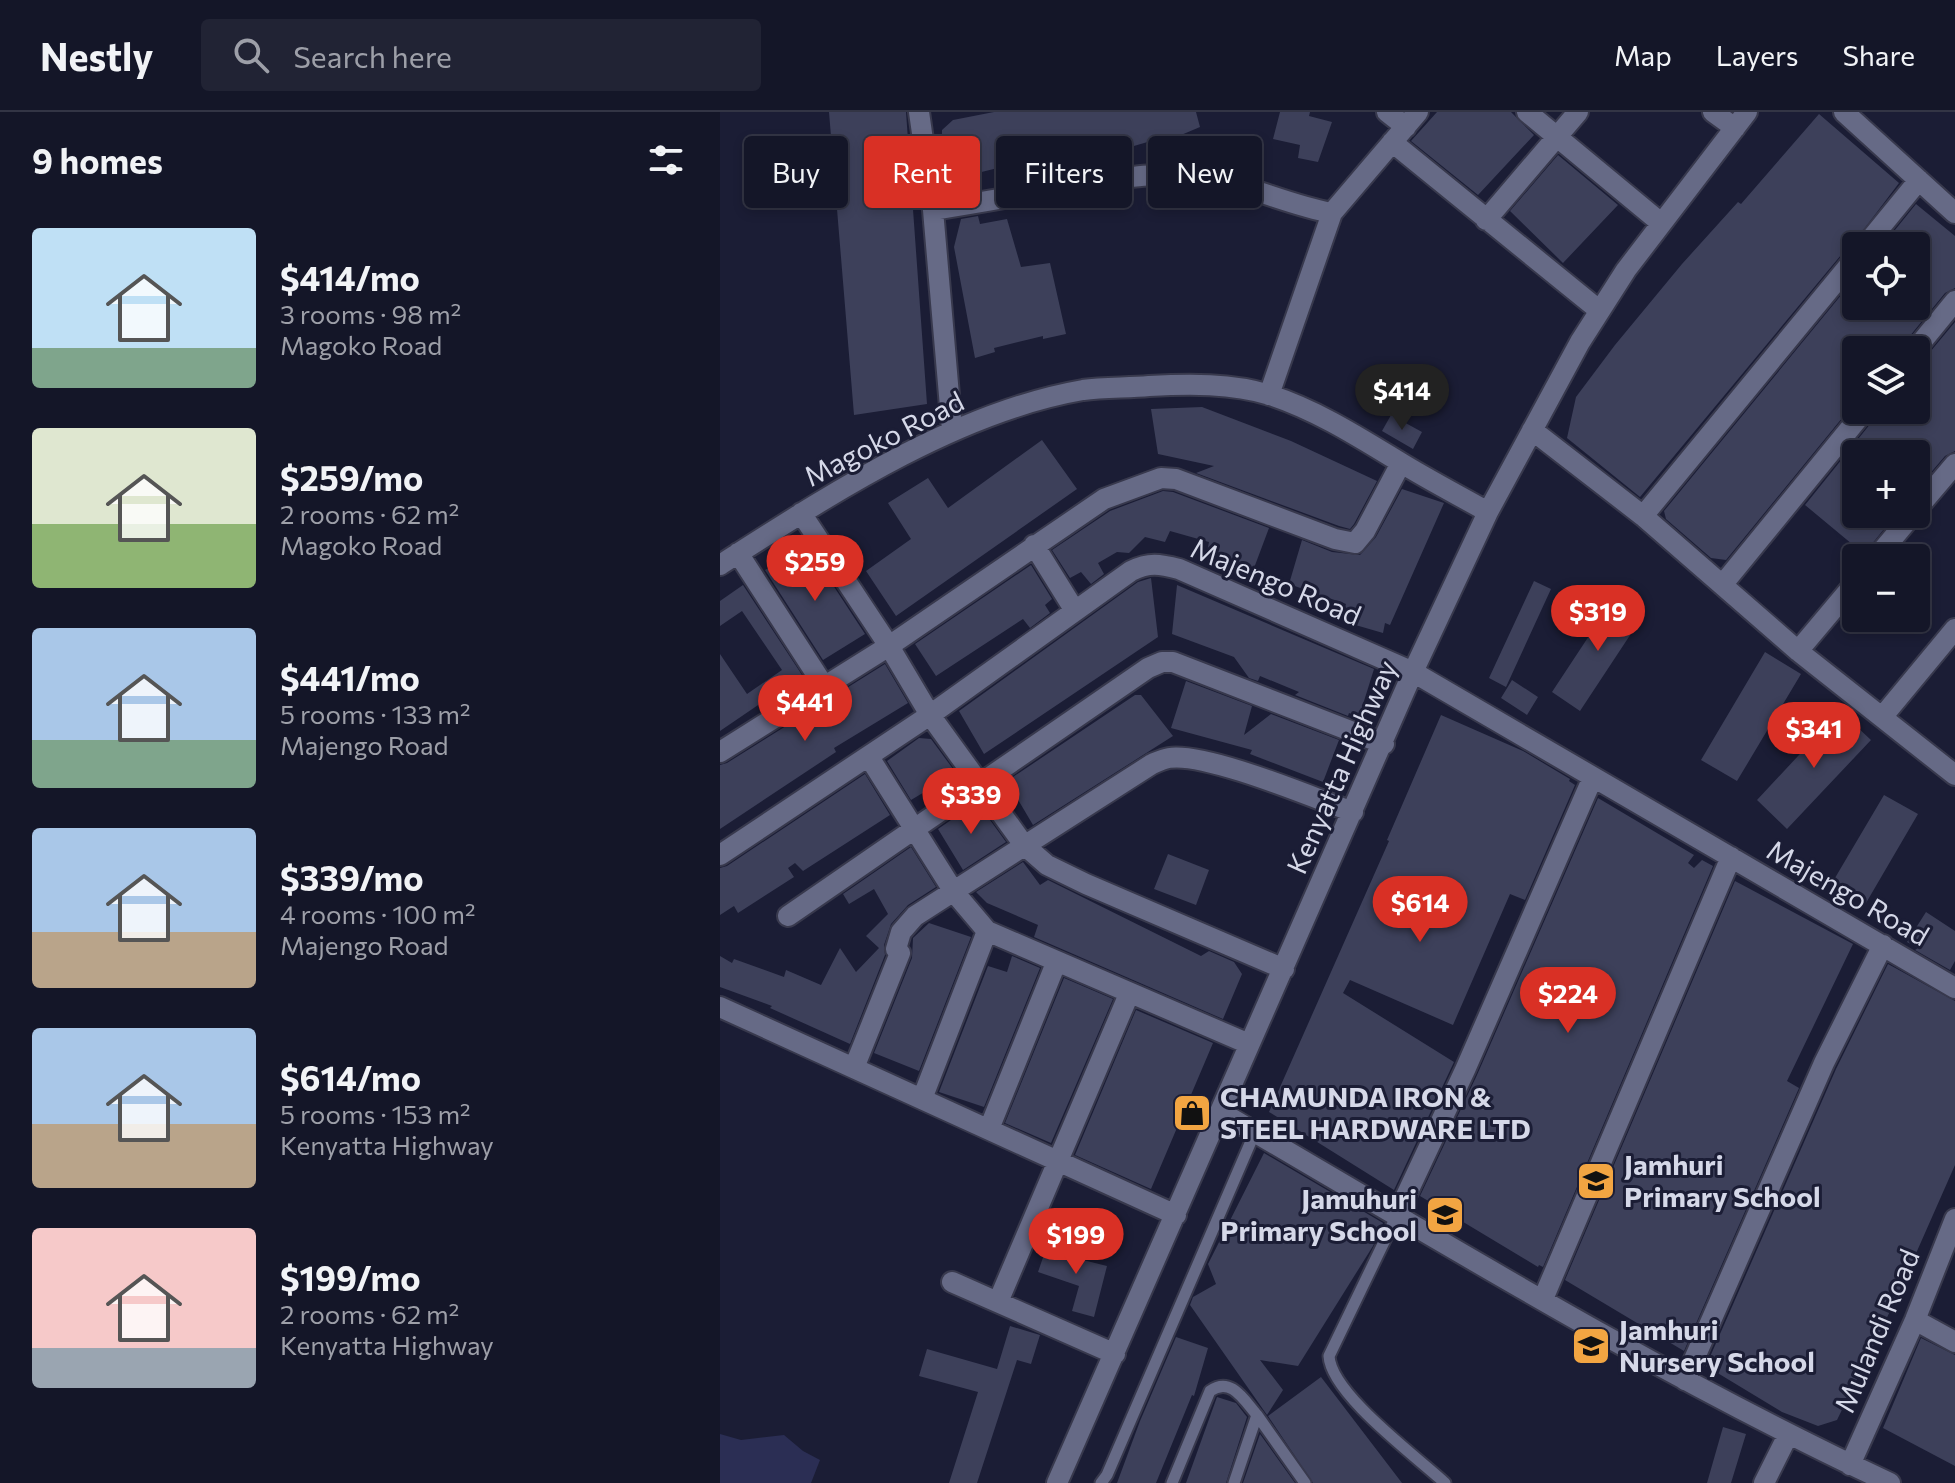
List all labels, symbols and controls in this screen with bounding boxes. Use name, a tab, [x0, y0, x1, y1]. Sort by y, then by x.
search box	[201, 19, 761, 91]
text: Nestly	[40, 32, 153, 79]
icon: search	[229, 33, 273, 77]
text: Search here	[293, 37, 452, 74]
text: Map	[1614, 38, 1672, 72]
text: Layers	[1716, 38, 1798, 72]
text: Share	[1842, 38, 1915, 72]
chip: Buy	[744, 136, 848, 208]
chip: Rent	[864, 136, 980, 208]
chip: Filters	[996, 136, 1132, 208]
chip: New	[1148, 136, 1262, 208]
icon: filters	[644, 138, 688, 182]
text: 9 homes	[32, 139, 163, 181]
map controls	[1842, 232, 1930, 632]
button: locate	[1842, 232, 1930, 320]
text: $414/mo	[280, 256, 420, 298]
icon: home	[96, 260, 192, 356]
text: 3 rooms · 98 m²	[280, 298, 461, 329]
text: Magoko Road	[280, 329, 442, 360]
button: layers	[1842, 336, 1930, 424]
pin: $414	[1355, 364, 1449, 432]
text: $414	[1373, 374, 1431, 405]
street label: Magoko Road	[798, 383, 969, 493]
button: +	[1842, 440, 1930, 528]
text: $259/mo	[280, 456, 423, 498]
icon: home	[96, 460, 192, 556]
text: 2 rooms · 62 m²	[280, 498, 459, 529]
text: Magoko Road	[280, 529, 442, 560]
street label: Majengo Road	[1186, 530, 1367, 632]
pin: $259	[768, 535, 862, 603]
button: −	[1842, 544, 1930, 632]
text: $259	[785, 545, 845, 576]
pin: $319	[1551, 585, 1645, 653]
text: $319	[1569, 595, 1627, 626]
street label: Kenyatta Highway	[1279, 655, 1403, 879]
text: $441/mo	[280, 656, 420, 698]
icon: home	[96, 660, 192, 756]
pin: $441	[758, 675, 852, 743]
text: $441	[776, 685, 834, 716]
text: 5 rooms · 133 m²	[280, 698, 470, 729]
pin: $341	[1767, 702, 1861, 770]
text: $341	[1785, 712, 1843, 743]
text: Majengo Road	[280, 729, 449, 760]
pin: $339	[924, 768, 1018, 836]
text: $339	[940, 778, 1002, 809]
street label: Majengo Road	[1761, 832, 1936, 952]
text: $339/mo	[280, 856, 424, 898]
icon: home	[96, 860, 192, 956]
pin: $614	[1373, 876, 1467, 944]
text: $614	[1391, 886, 1449, 917]
text: 4 rooms · 100 m²	[280, 898, 475, 929]
text: Majengo Road	[280, 929, 449, 960]
pin: $224	[1521, 967, 1615, 1035]
text: $224	[1538, 977, 1598, 1008]
text: $614/mo	[280, 1056, 421, 1098]
icon: home	[96, 1060, 192, 1156]
place label: CHAMUNDA IRON & STEEL HARDWARE LTD	[1220, 1079, 1531, 1145]
shop icon: CHAMUNDA IRON & STEEL HARDWARE LTD	[1171, 1092, 1213, 1134]
text: 5 rooms · 153 m²	[280, 1098, 471, 1129]
text: Kenyatta Highway	[280, 1129, 494, 1160]
place label: Jamhuri Primary School	[1624, 1147, 1821, 1213]
school or university icon: Jamhuri Primary School	[1575, 1160, 1617, 1202]
place label: Jamuhuri Primary School	[1220, 1181, 1417, 1247]
school or university icon: Jamuhuri Primary School	[1424, 1194, 1466, 1236]
pin: $199	[1029, 1208, 1123, 1276]
text: $199	[1047, 1218, 1105, 1249]
street label: Mulandi Road	[1826, 1244, 1926, 1417]
text: $199/mo	[280, 1256, 420, 1298]
icon: home	[96, 1260, 192, 1356]
text: 2 rooms · 62 m²	[280, 1298, 459, 1329]
place label: Jamhuri Nursery School	[1619, 1312, 1815, 1378]
school or university icon: Jamhuri Nursery School	[1570, 1325, 1612, 1367]
text: Kenyatta Highway	[280, 1329, 494, 1360]

